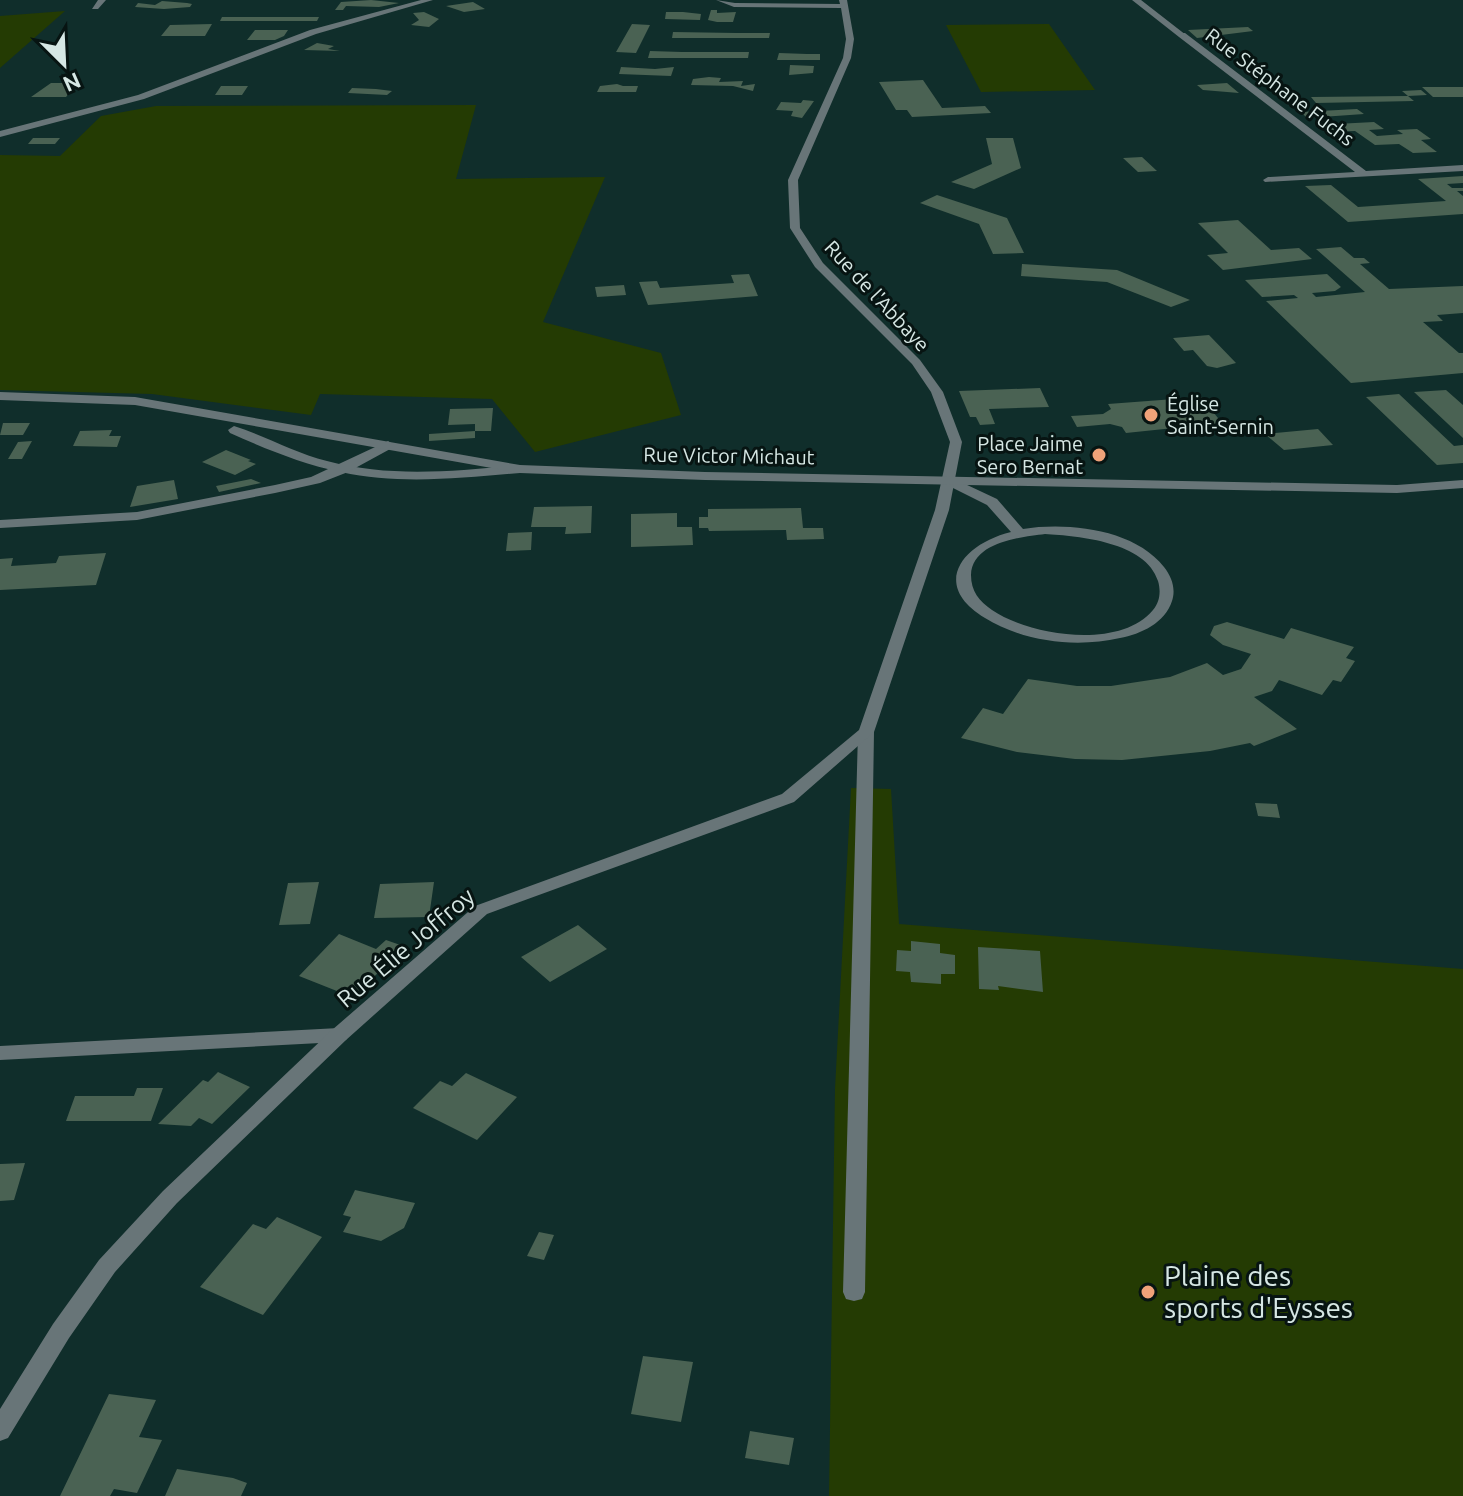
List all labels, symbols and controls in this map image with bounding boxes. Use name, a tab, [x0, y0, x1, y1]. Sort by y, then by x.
street label: Rue Stéphane Fuchs	[1201, 23, 1359, 150]
north arrow	[24, 24, 104, 104]
text: N	[60, 68, 85, 97]
street label: Rue de l'Abbaye	[820, 236, 935, 356]
place label: Église Saint-Sernin	[1167, 392, 1274, 438]
marker: Église Saint-Sernin	[1142, 406, 1160, 424]
place label: Place Jaime Sero Bernat	[977, 432, 1083, 478]
street label: Rue Victor Michaut	[643, 443, 815, 468]
marker: Place Jaime Sero Bernat	[1090, 446, 1108, 464]
street label: Rue Élie Joffroy	[331, 881, 480, 1013]
place label: Plaine des sports d'Eysses	[1164, 1260, 1353, 1323]
marker: Plaine des sports d'Eysses	[1139, 1283, 1157, 1301]

